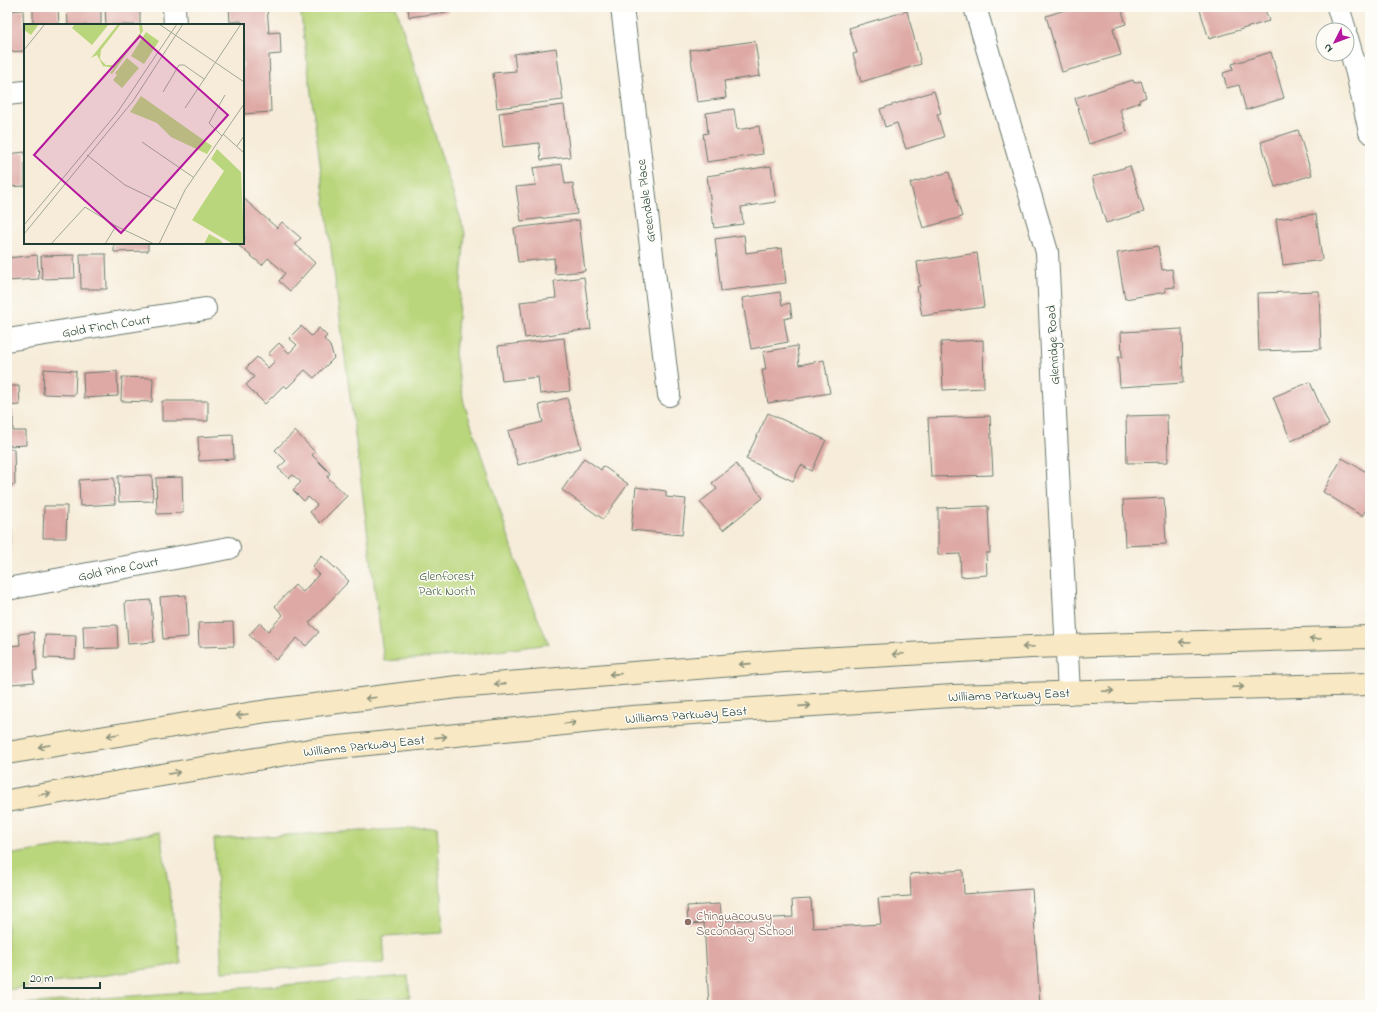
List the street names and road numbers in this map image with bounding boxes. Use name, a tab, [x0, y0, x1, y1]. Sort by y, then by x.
street label: Greendale Place	[632, 158, 661, 243]
street label: Glenridge Road	[1042, 304, 1066, 385]
street label: Gold Finch Court	[61, 310, 152, 343]
street label: Gold Pine Court	[76, 552, 161, 587]
street label: Williams Parkway East	[948, 684, 1071, 708]
street label: Williams Parkway East	[625, 702, 748, 730]
street label: Williams Parkway East	[302, 731, 427, 763]

